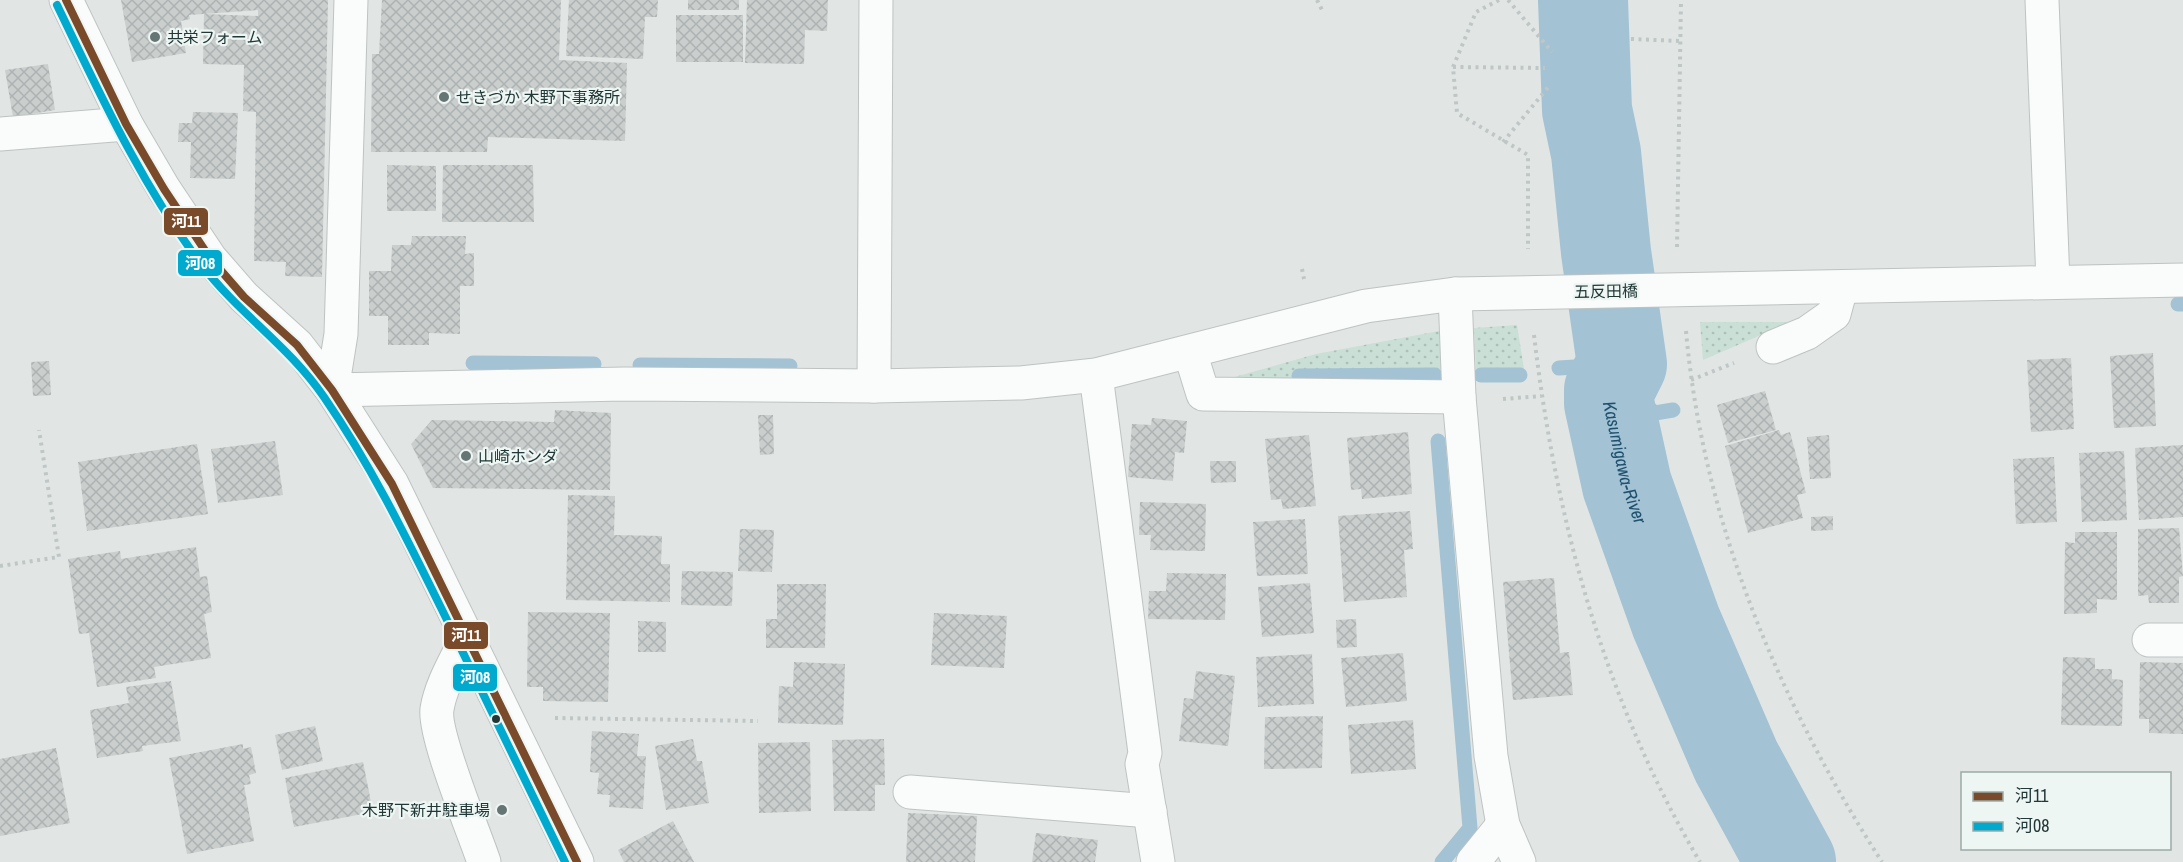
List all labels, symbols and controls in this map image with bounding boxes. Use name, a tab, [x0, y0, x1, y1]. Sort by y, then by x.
place label: 共栄フォーム	[167, 26, 263, 48]
marker: 共栄フォーム	[148, 30, 162, 44]
place label: せきづか 木野下事務所	[456, 86, 620, 108]
marker: せきづか 木野下事務所	[437, 90, 451, 104]
line badge: 河11	[163, 207, 209, 236]
text: 河11	[171, 210, 202, 232]
line badge: 河08	[177, 249, 223, 277]
text: 河08	[185, 252, 215, 274]
street label: 五反田橋	[1574, 279, 1638, 303]
water label: Kasumigawa-River	[1597, 399, 1653, 528]
place label: 山崎ホンダ	[478, 445, 558, 467]
marker: 山崎ホンダ	[459, 449, 473, 463]
line badge: 河11	[443, 621, 489, 650]
text: 河11	[451, 624, 482, 646]
line badge: 河08	[452, 663, 498, 692]
text: 河08	[460, 666, 490, 688]
unlabelled marker	[490, 713, 502, 725]
legend	[1961, 772, 2171, 850]
text: 河11	[2015, 783, 2049, 808]
place label: 木野下新井駐車場	[362, 799, 490, 821]
marker: 木野下新井駐車場	[495, 803, 509, 817]
text: 河08	[2015, 813, 2049, 838]

